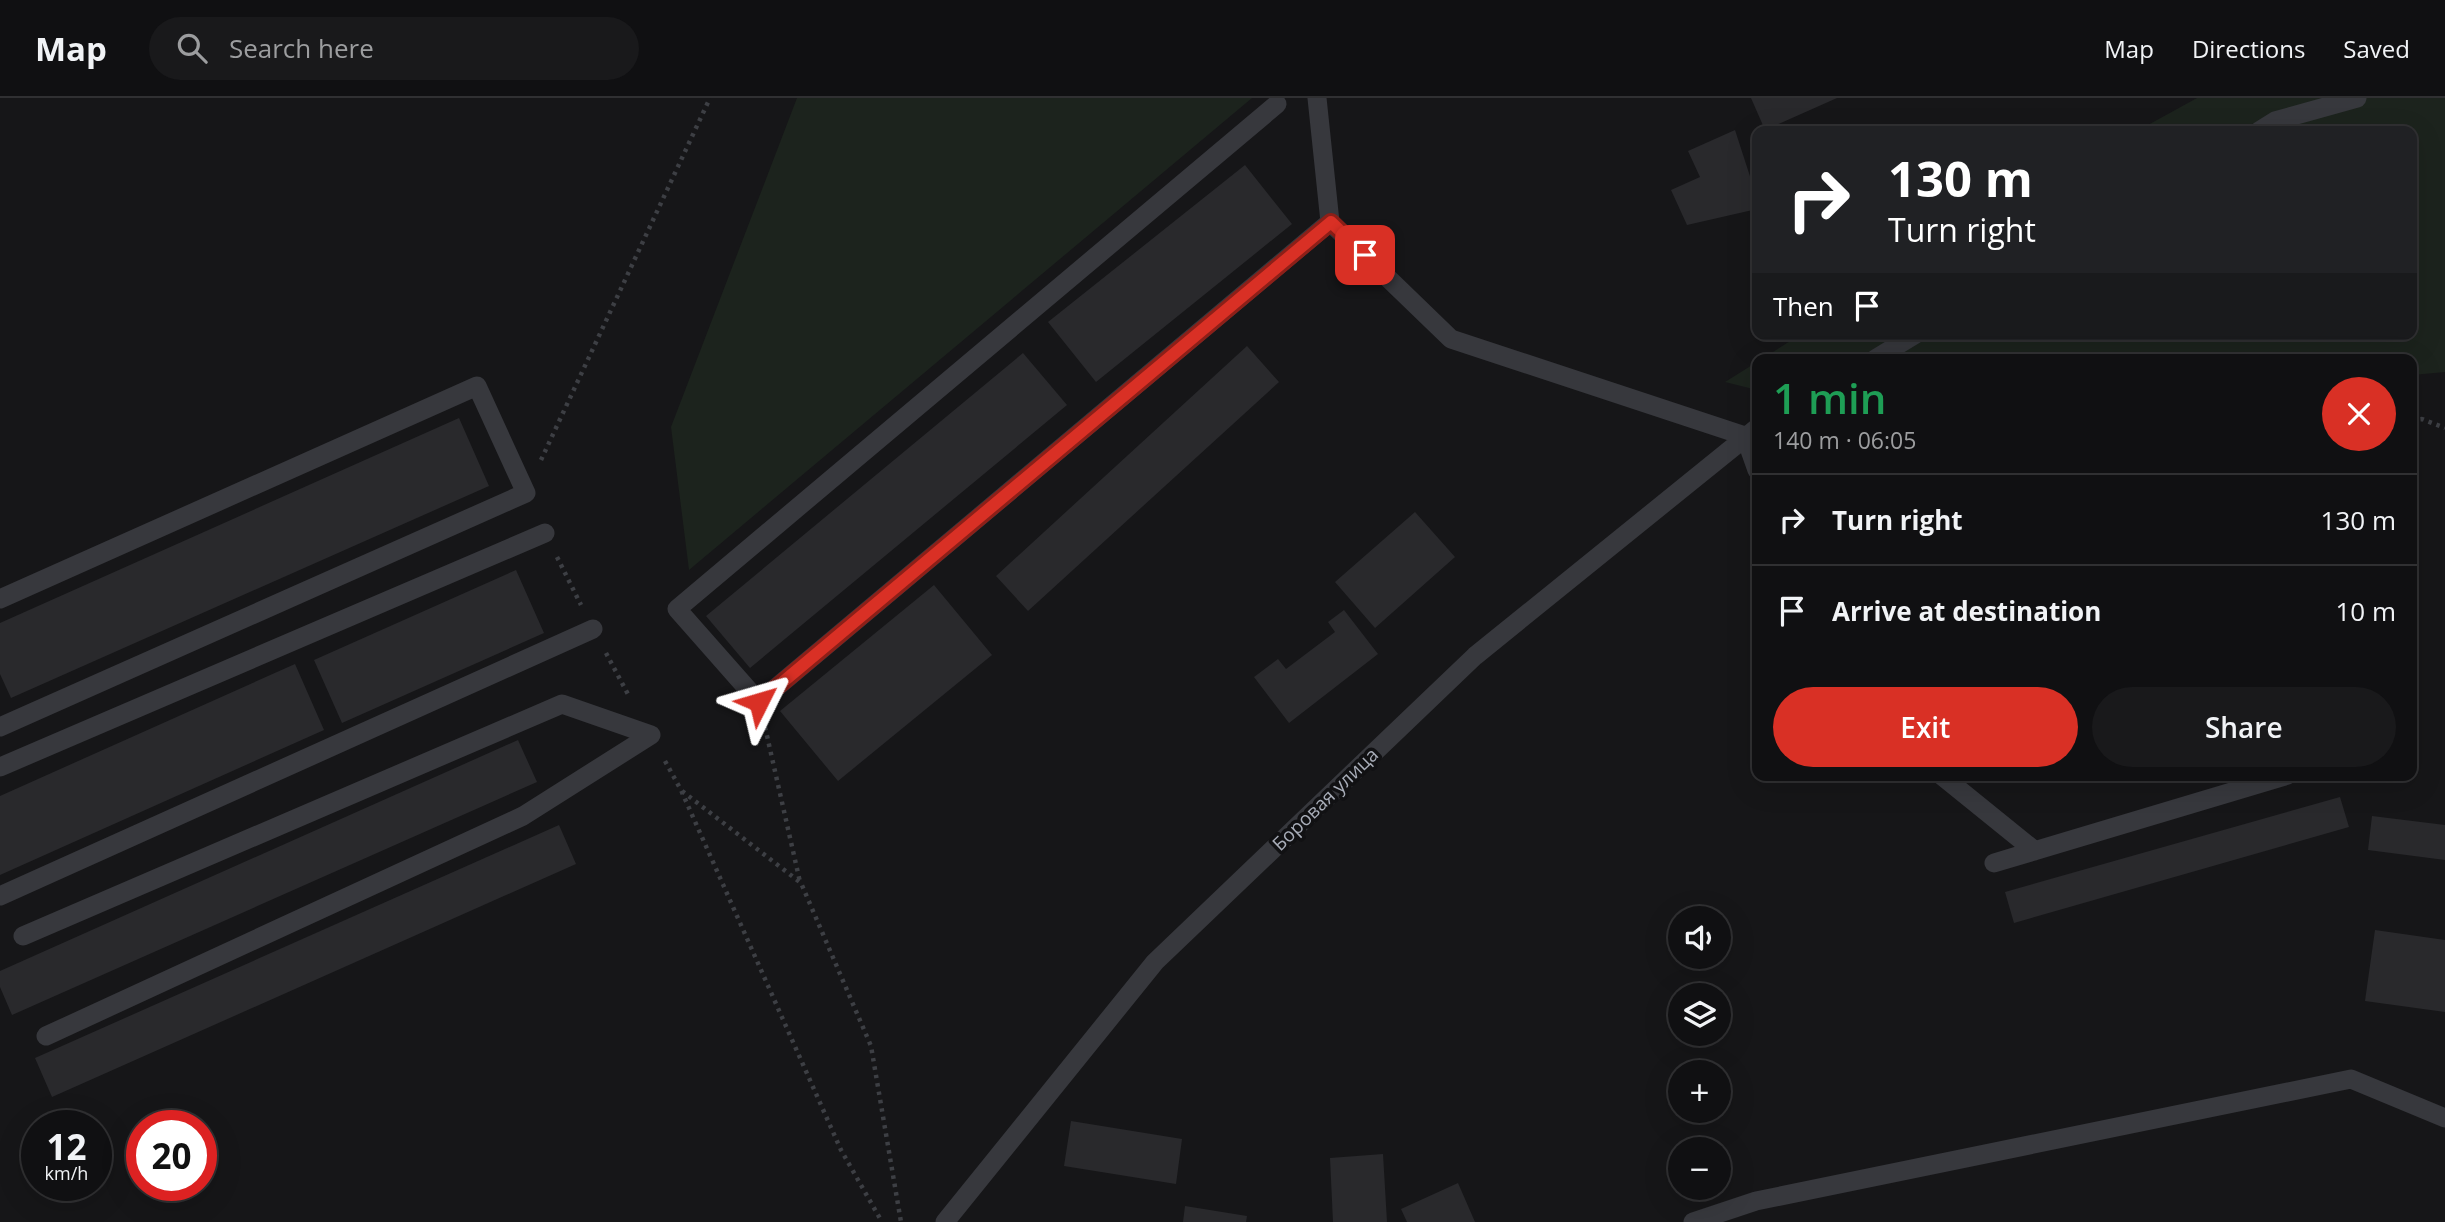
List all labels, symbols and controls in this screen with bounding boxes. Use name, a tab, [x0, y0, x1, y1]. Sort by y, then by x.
search box	[149, 17, 639, 80]
text: Map	[35, 26, 107, 71]
icon: search	[173, 29, 211, 67]
text: Search here	[229, 30, 374, 66]
text: Map	[2104, 32, 2154, 65]
text: Directions	[2192, 32, 2305, 65]
text: Saved	[2343, 32, 2410, 65]
text: 130 m	[1888, 145, 2033, 211]
icon: right	[1773, 154, 1864, 245]
text: Turn right	[1888, 208, 2036, 251]
pin	[1335, 225, 1395, 285]
icon: arrive	[1346, 236, 1384, 274]
icon: arrive	[1848, 287, 1886, 325]
text: Then	[1773, 288, 1834, 324]
text: 1 min	[1773, 369, 1886, 426]
button: close	[2322, 377, 2396, 451]
text: 140 m · 06:05	[1773, 424, 1916, 456]
icon: right	[1773, 501, 1811, 539]
text: Turn right	[1832, 502, 1963, 538]
text: 130 m	[2321, 502, 2396, 538]
icon: arrive	[1773, 592, 1811, 630]
text: Arrive at destination	[1832, 593, 2101, 629]
text: 10 m	[2335, 593, 2396, 629]
position arrow	[722, 665, 796, 739]
button: Exit	[1773, 687, 2078, 767]
button: Share	[2092, 687, 2396, 767]
street label: Боровая улица	[1266, 742, 1384, 856]
map controls	[1668, 906, 1731, 1200]
button: sound	[1668, 906, 1731, 969]
button: layers	[1668, 983, 1731, 1046]
button: +	[1668, 1060, 1731, 1123]
speed limit sign: 20	[126, 1110, 217, 1201]
text: 12	[46, 1123, 87, 1170]
button: −	[1668, 1137, 1731, 1200]
text: km/h	[45, 1161, 88, 1185]

